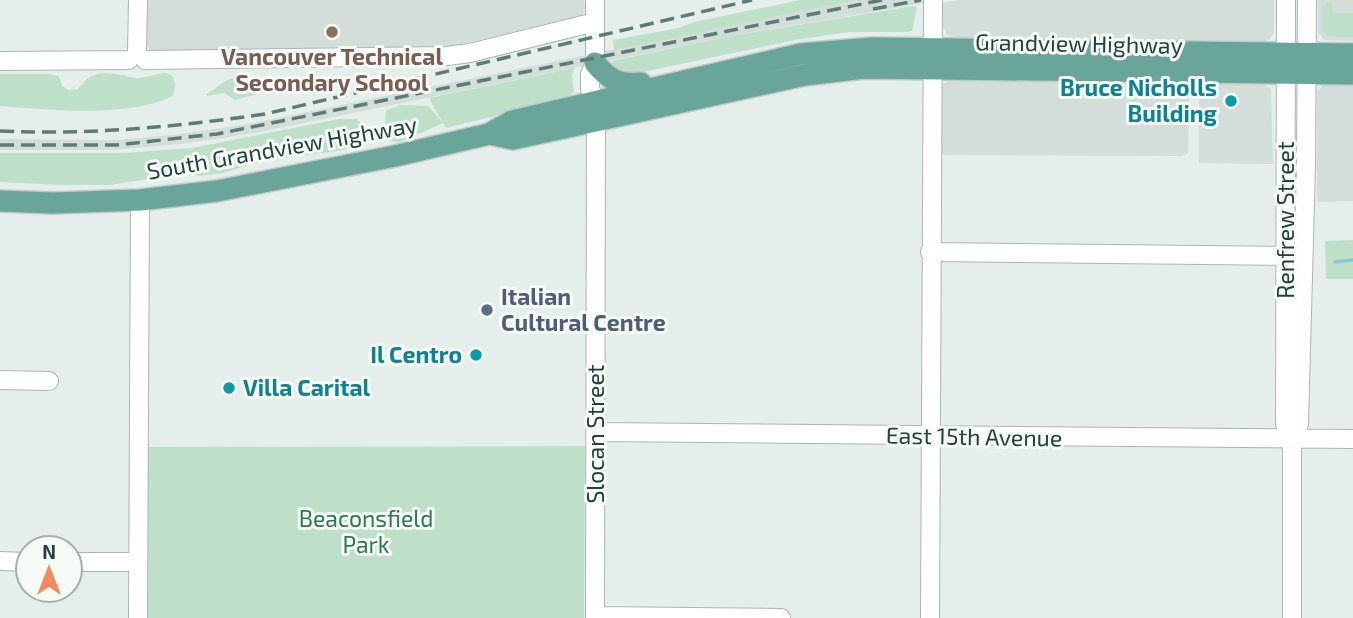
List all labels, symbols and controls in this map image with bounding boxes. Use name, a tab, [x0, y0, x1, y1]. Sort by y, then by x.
marker: Vancouver Technical Secondary School	[324, 24, 340, 40]
street label: Grandview Highway	[975, 27, 1183, 59]
place label: Vancouver Technical Secondary School	[221, 42, 443, 96]
place label: Bruce Nicholls Building	[1060, 73, 1218, 127]
marker: Bruce Nicholls Building	[1223, 93, 1239, 109]
street label: South Grandview Highway	[144, 109, 419, 185]
street label: Renfrew Street	[1271, 141, 1299, 299]
place label: Italian Cultural Centre	[501, 282, 666, 336]
marker: Italian Cultural Centre	[479, 302, 495, 318]
place label: Il Centro	[370, 340, 462, 368]
marker: Il Centro	[468, 347, 484, 363]
street label: Slocan Street	[581, 364, 609, 504]
place label: Villa Carital	[243, 373, 371, 401]
marker: Villa Carital	[221, 380, 237, 396]
street label: East 15th Avenue	[886, 420, 1062, 452]
park label: Beaconsfield Park	[299, 504, 433, 558]
north arrow	[14, 534, 84, 604]
text: N	[42, 540, 56, 563]

